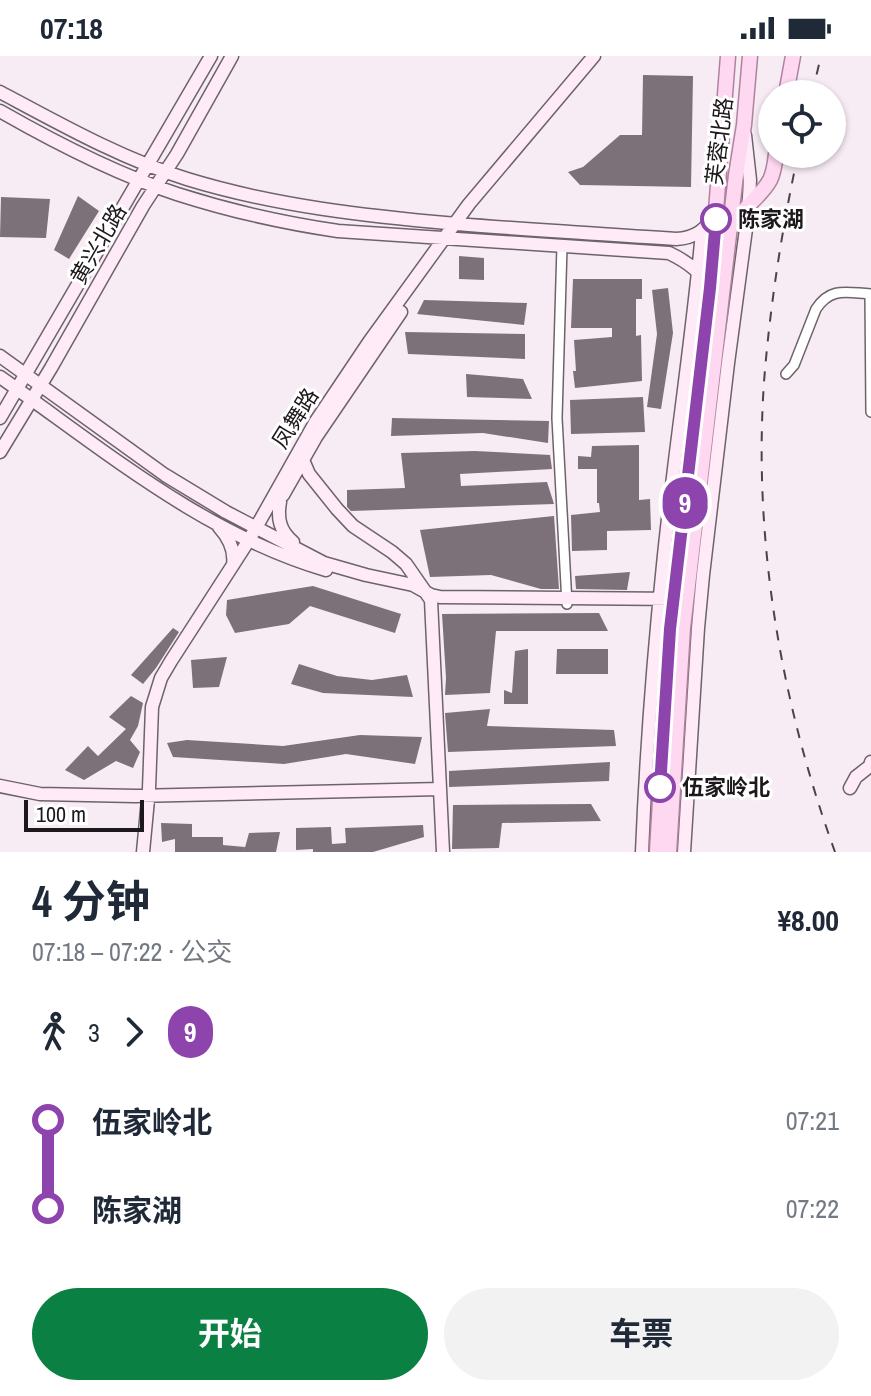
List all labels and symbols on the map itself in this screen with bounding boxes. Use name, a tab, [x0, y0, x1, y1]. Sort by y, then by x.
street label: 芙蓉北路	[699, 95, 739, 187]
street label: 黄兴北路	[63, 198, 133, 290]
marker: 陈家湖	[701, 204, 731, 234]
place label: 陈家湖	[738, 204, 804, 234]
street label: 凤舞路	[265, 382, 325, 454]
line badge: 9	[659, 477, 711, 529]
marker: 伍家岭北	[645, 772, 675, 802]
place label: 伍家岭北	[682, 772, 770, 802]
scale bar	[24, 796, 144, 832]

